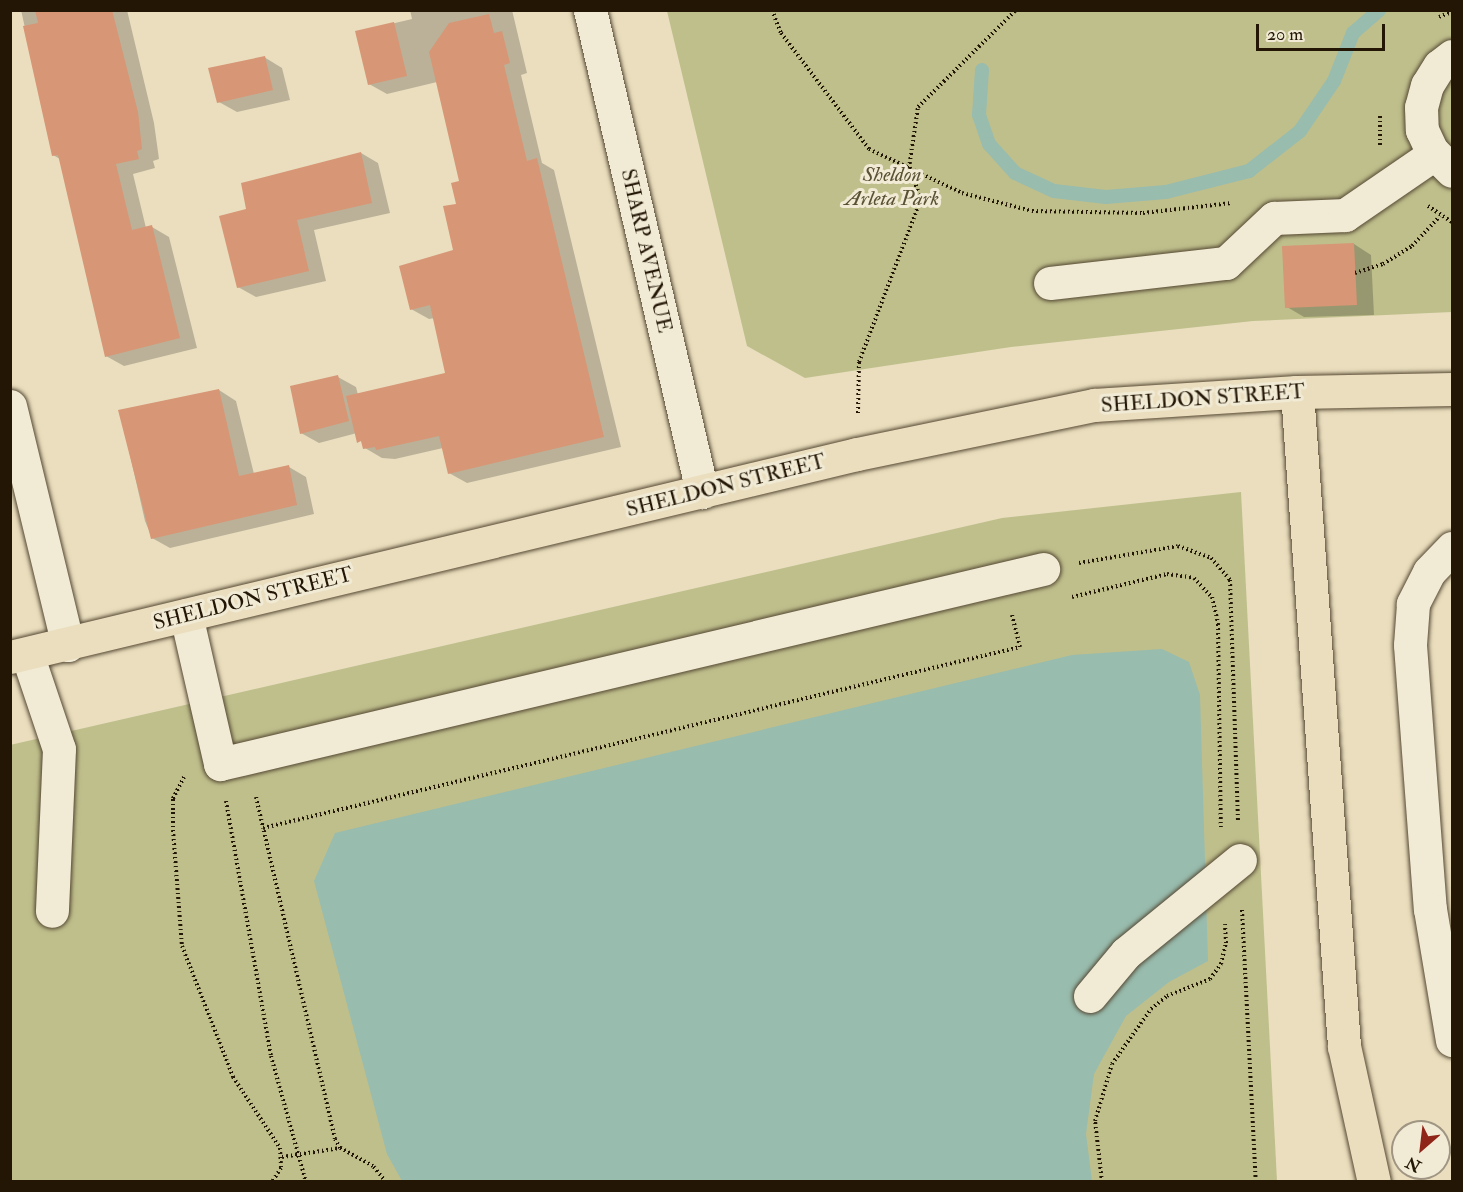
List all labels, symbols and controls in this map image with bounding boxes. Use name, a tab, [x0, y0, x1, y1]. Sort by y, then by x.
scale bar	[1259, 12, 1388, 50]
text: 20 m	[1267, 23, 1303, 46]
park label: Sheldon Arleta Park	[845, 162, 939, 212]
street label: SHARP AVENUE	[615, 167, 677, 335]
street label: SHELDON STREET	[1100, 379, 1306, 419]
street label: SHELDON STREET	[624, 449, 828, 523]
street label: SHELDON STREET	[151, 562, 355, 636]
north arrow	[1391, 1120, 1451, 1180]
text: N	[1402, 1152, 1425, 1176]

